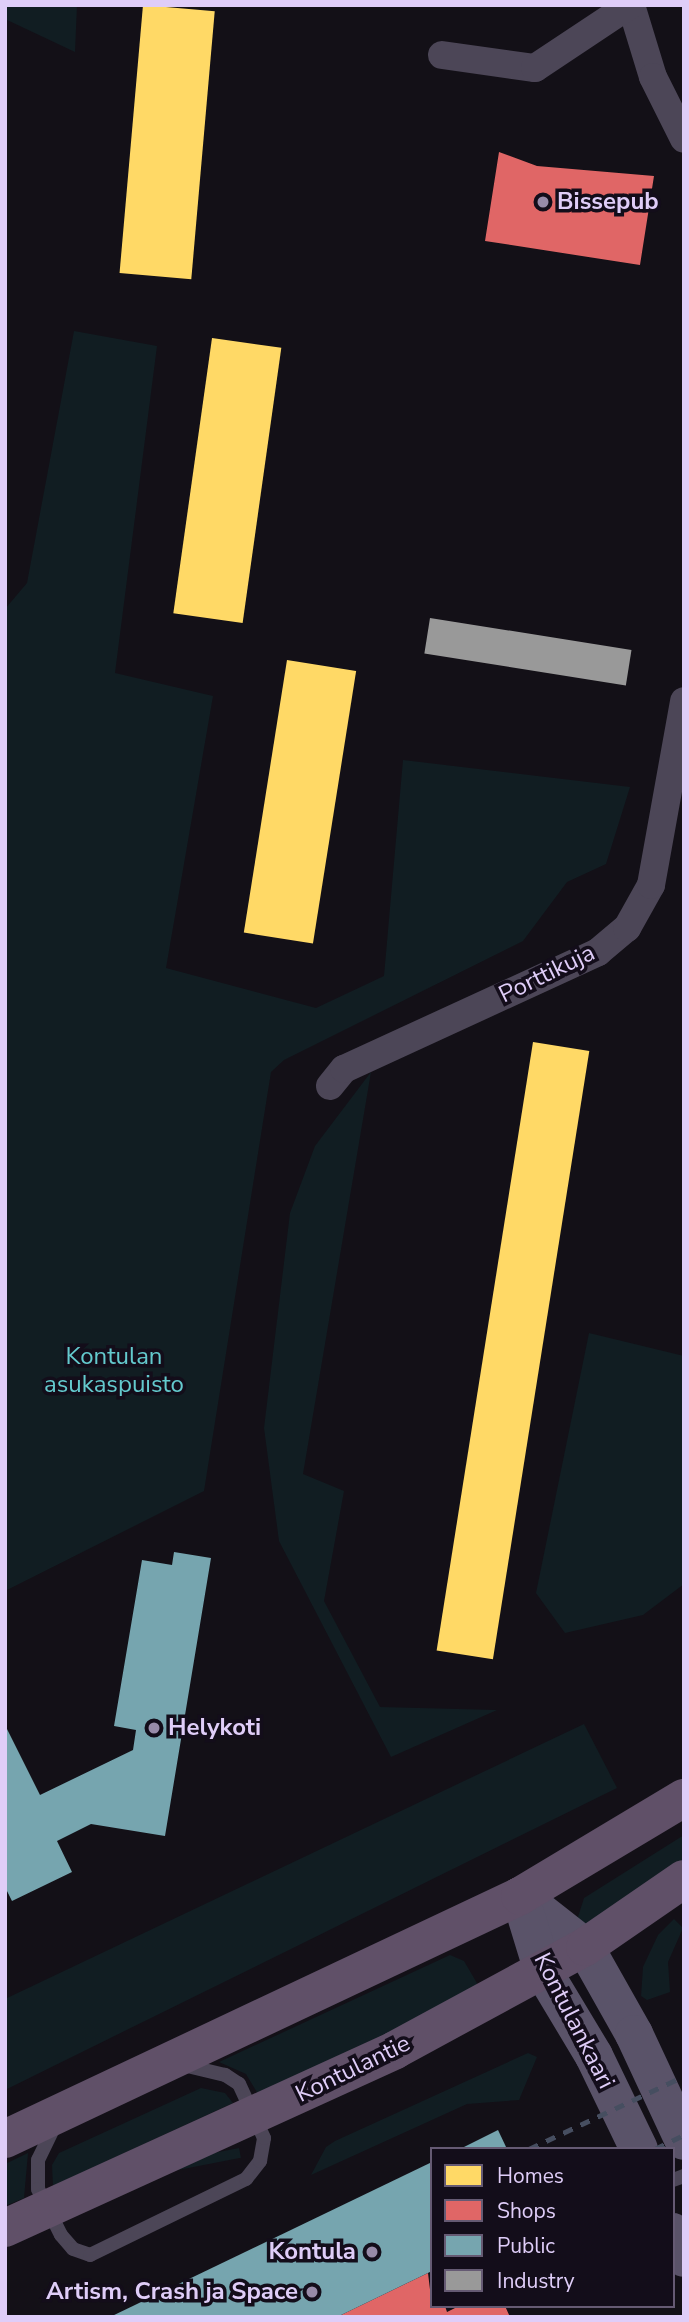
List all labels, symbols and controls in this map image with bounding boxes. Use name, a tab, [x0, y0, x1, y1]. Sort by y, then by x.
place label: Bissepub	[557, 188, 659, 216]
marker: Bissepub	[535, 194, 551, 210]
street label: Porttikuja	[494, 938, 600, 1010]
park label: Kontulan asukaspuisto	[44, 1343, 184, 1399]
place label: Helykoti	[168, 1714, 261, 1742]
marker: Helykoti	[146, 1720, 162, 1736]
street label: Kontulankaari	[527, 1948, 621, 2094]
street label: Kontulantie	[291, 2029, 415, 2109]
legend	[430, 2147, 675, 2308]
text: Homes	[497, 2162, 564, 2190]
text: Shops	[497, 2197, 556, 2225]
text: Public	[497, 2232, 555, 2260]
place label: Kontula	[269, 2238, 356, 2266]
marker: Kontula	[362, 2242, 382, 2262]
text: Industry	[497, 2267, 575, 2295]
place label: Artism, Crash ja Space	[46, 2278, 298, 2306]
marker: Artism, Crash ja Space	[304, 2284, 320, 2300]

